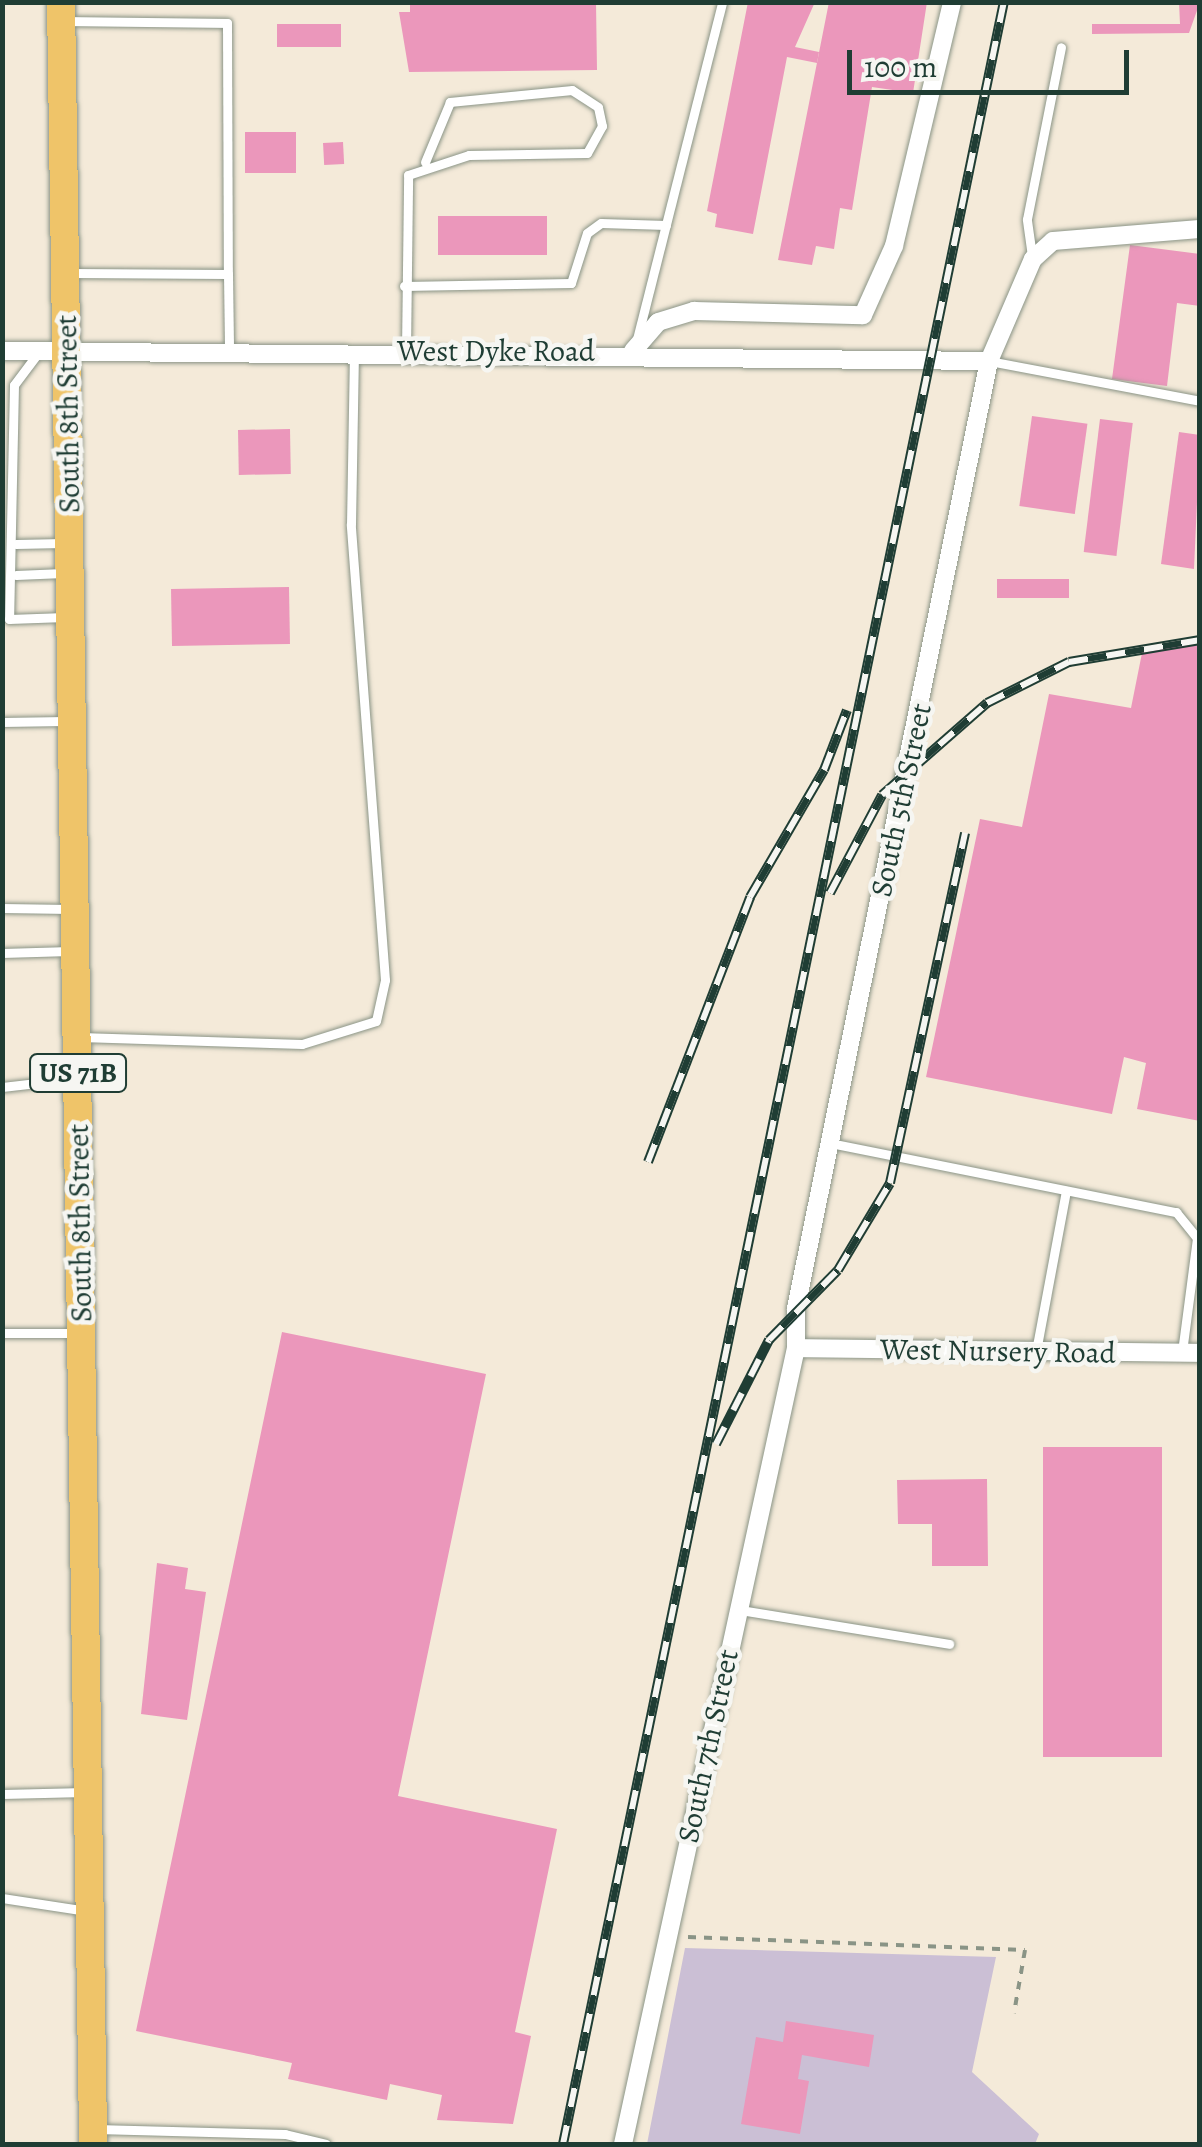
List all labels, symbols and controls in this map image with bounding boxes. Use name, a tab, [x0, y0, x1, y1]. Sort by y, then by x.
scale bar	[852, 30, 1134, 92]
text: 100 m	[864, 47, 937, 87]
street label: South 8th Street	[48, 314, 88, 514]
street label: West Dyke Road	[397, 333, 595, 369]
street label: South 5th Street	[863, 700, 939, 900]
road number: US 71B	[28, 1050, 128, 1096]
street label: South 8th Street	[60, 1123, 100, 1323]
street label: West Nursery Road	[880, 1331, 1116, 1371]
street label: South 7th Street	[670, 1646, 746, 1846]

